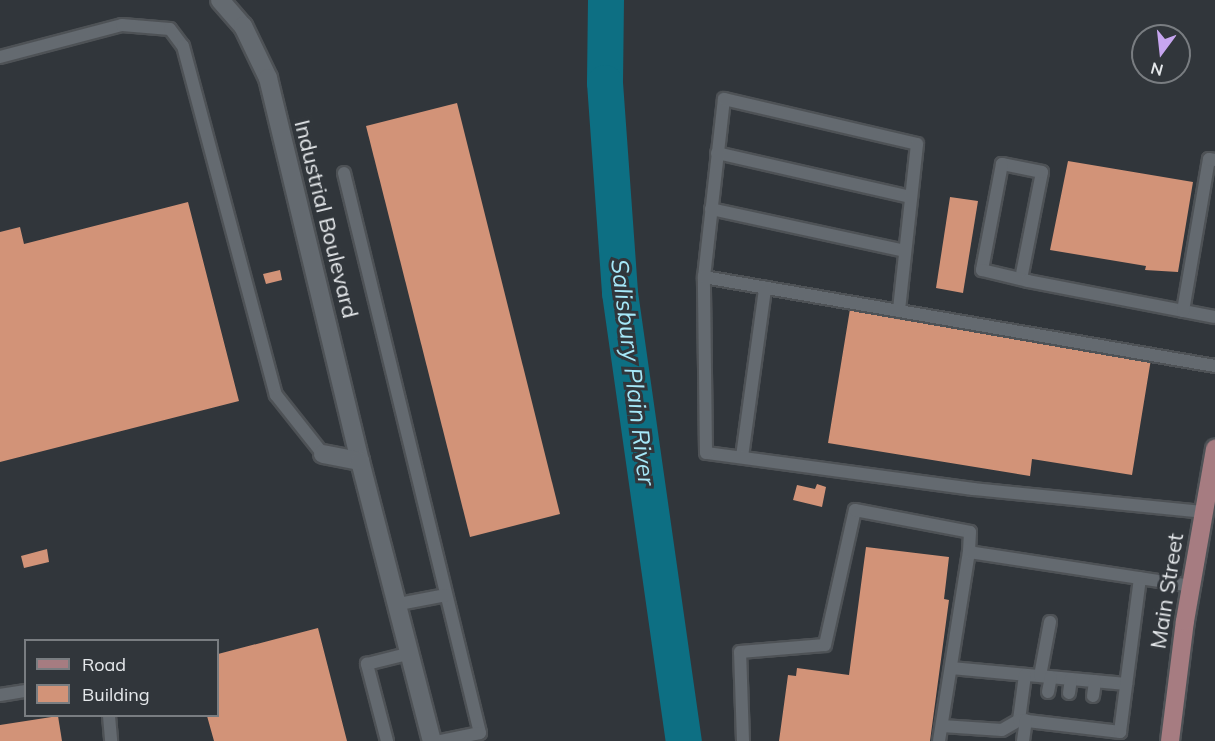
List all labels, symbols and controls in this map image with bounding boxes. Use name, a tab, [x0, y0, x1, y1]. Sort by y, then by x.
north arrow	[1131, 24, 1191, 84]
text: N	[1148, 58, 1165, 81]
street label: Industrial Boulevard	[289, 117, 363, 321]
water label: Salisbury Plain River	[605, 257, 661, 487]
street label: Main Street	[1145, 531, 1189, 651]
legend	[24, 639, 219, 717]
text: Road	[82, 653, 126, 676]
text: Building	[82, 683, 150, 706]

